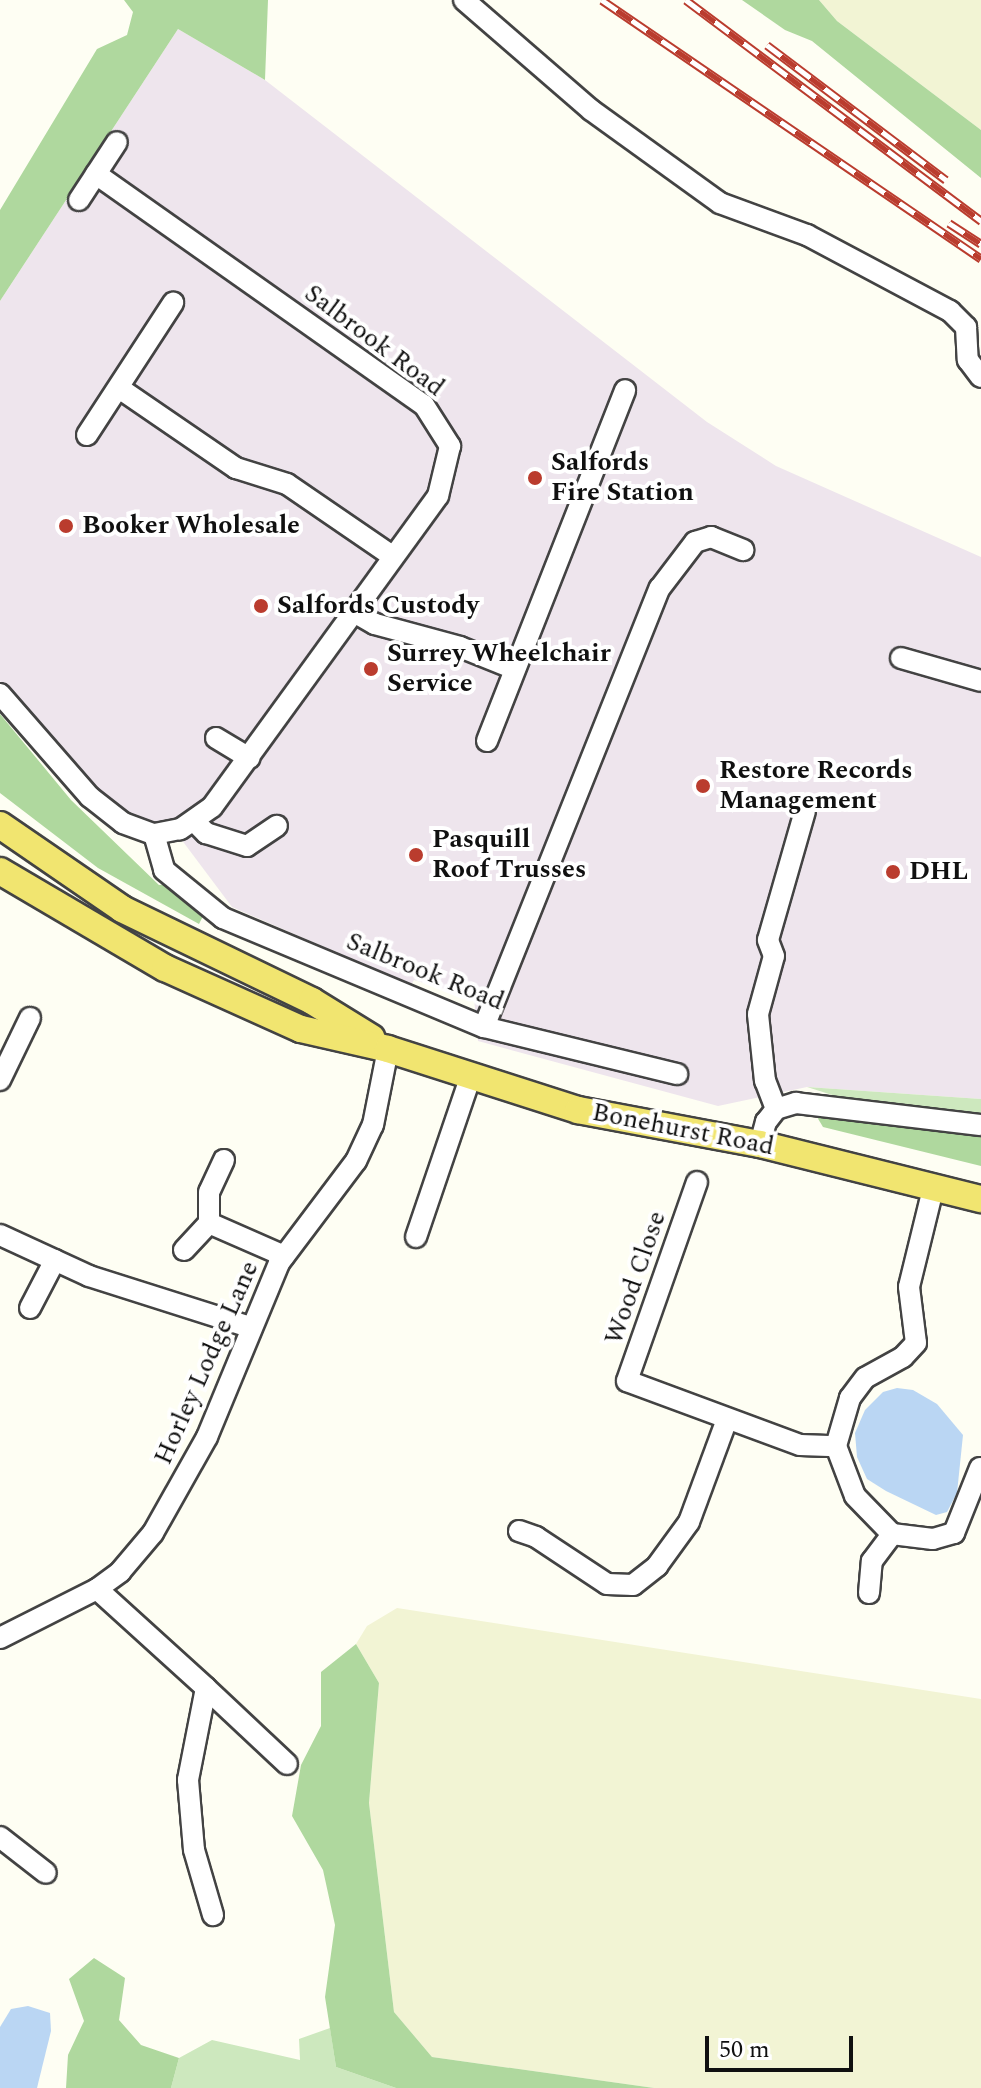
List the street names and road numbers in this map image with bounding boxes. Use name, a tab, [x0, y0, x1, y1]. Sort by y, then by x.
street label: Salbrook Road	[298, 278, 450, 404]
street label: Salbrook Road	[342, 926, 508, 1018]
street label: Bonehurst Road	[589, 1097, 777, 1163]
street label: Wood Close	[599, 1207, 673, 1349]
street label: Horley Lodge Lane	[148, 1256, 266, 1470]

